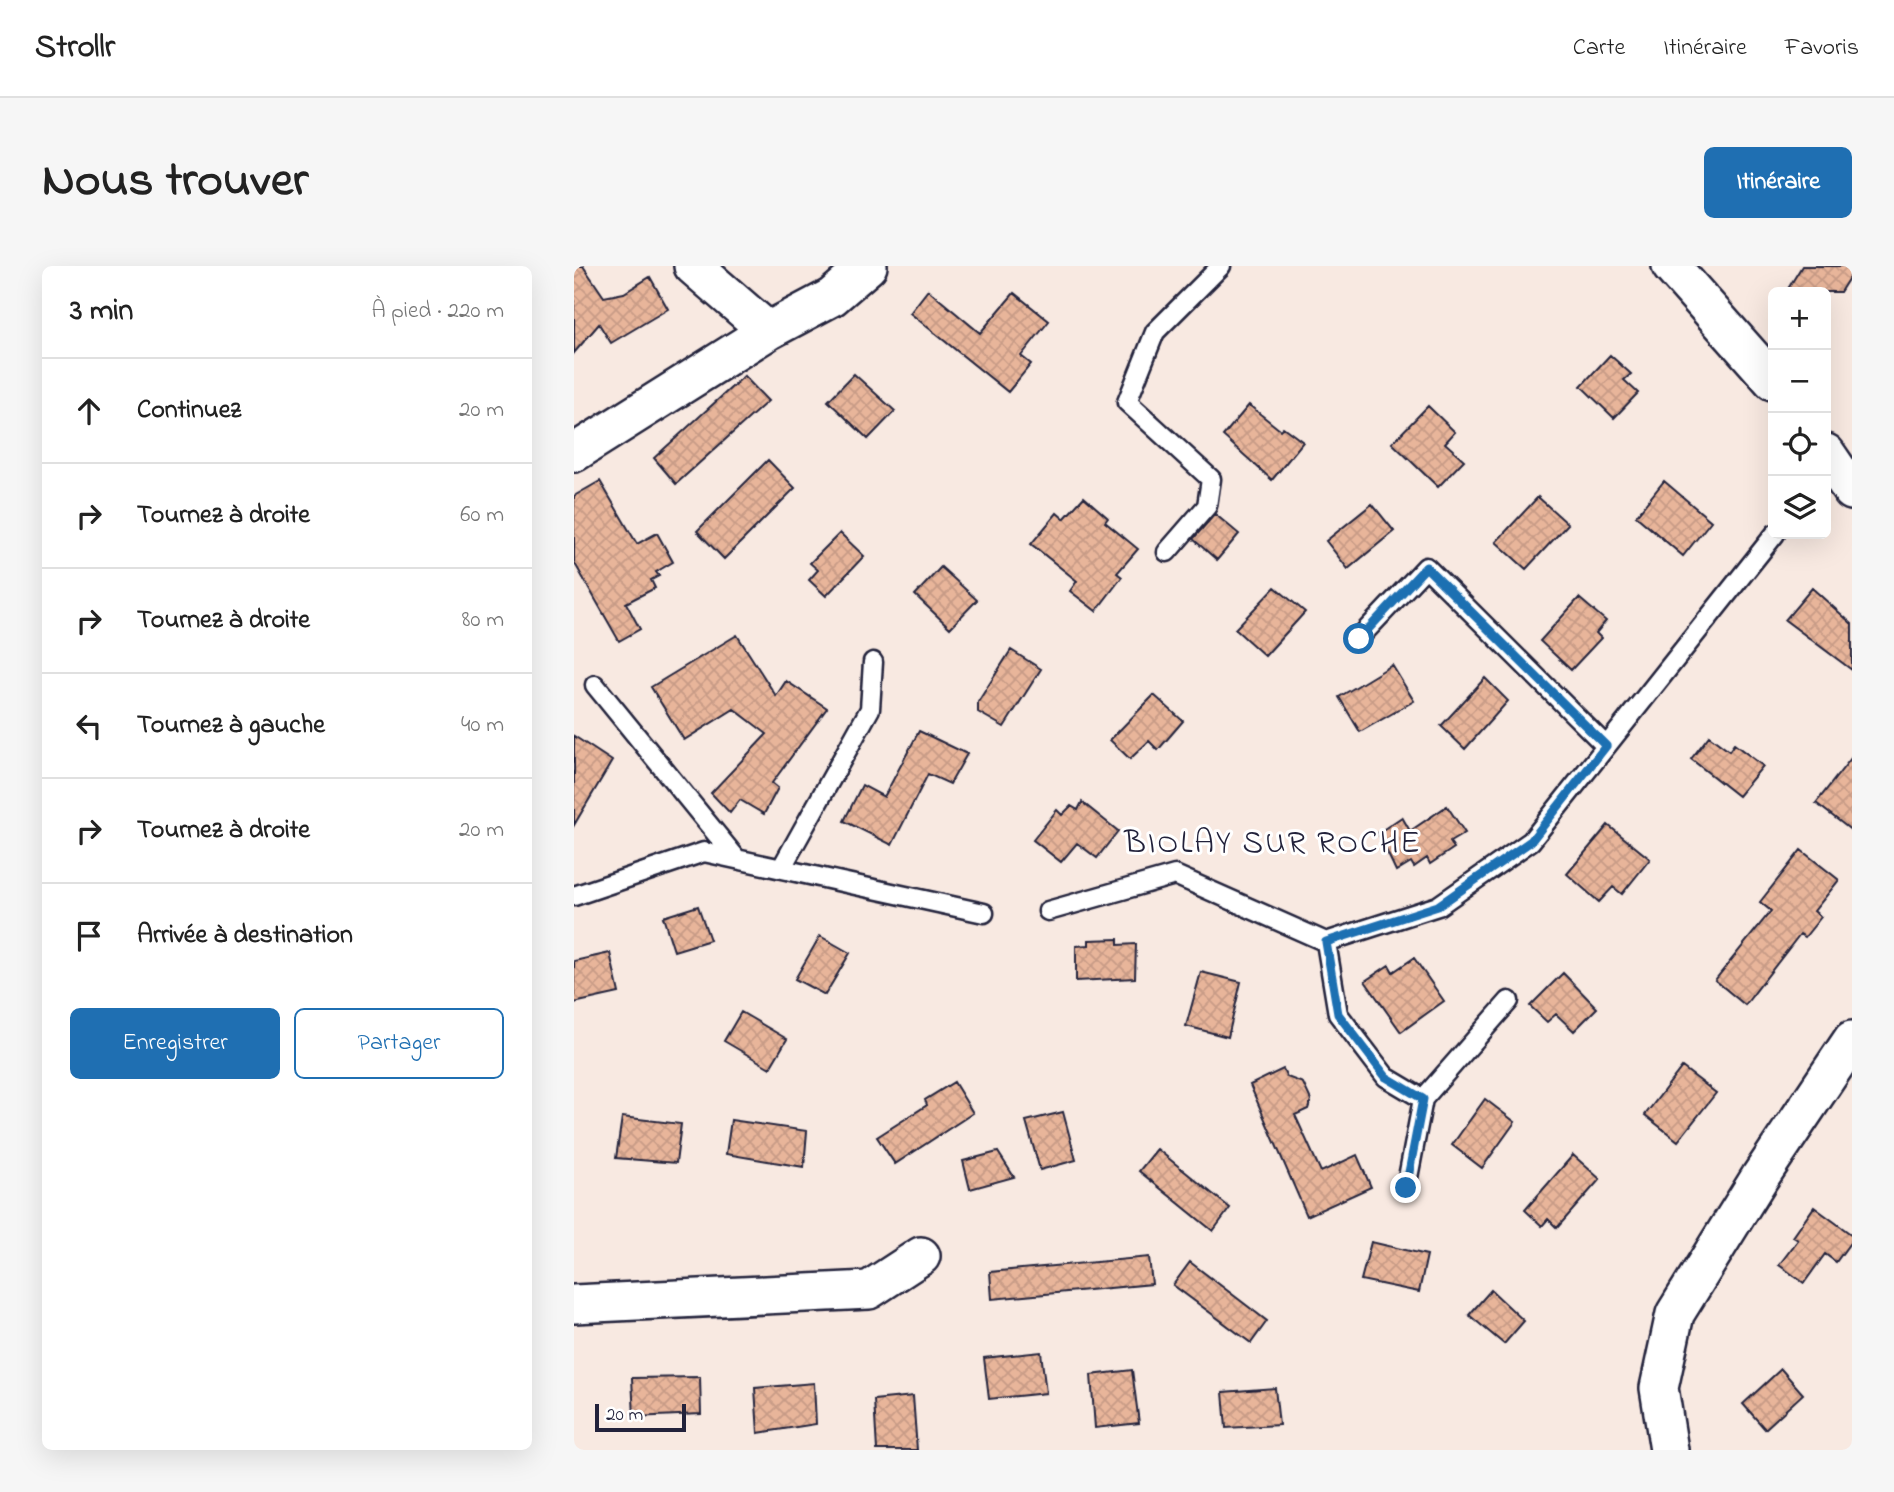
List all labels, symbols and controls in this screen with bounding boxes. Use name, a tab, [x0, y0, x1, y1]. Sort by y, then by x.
text: Strollr	[35, 24, 115, 72]
text: Carte	[1573, 31, 1625, 66]
text: Itinéraire	[1663, 31, 1747, 66]
text: Favoris	[1785, 31, 1859, 66]
text: Nous trouver	[42, 146, 308, 218]
button: Itinéraire	[1704, 147, 1852, 218]
map controls	[1768, 287, 1831, 539]
button: +	[1768, 287, 1831, 350]
text: 3 min	[70, 290, 133, 334]
text: À pied · 220 m	[371, 295, 504, 328]
button: −	[1768, 350, 1831, 413]
icon: ahead	[70, 392, 108, 430]
text: Continuez	[137, 392, 241, 430]
text: 20 m	[459, 394, 504, 427]
button: locate	[1768, 413, 1831, 476]
button: layers	[1768, 476, 1831, 539]
icon: right	[70, 497, 108, 535]
text: Tournez à droite	[137, 497, 310, 535]
text: 60 m	[460, 499, 504, 532]
icon: right	[70, 602, 108, 640]
text: Tournez à droite	[137, 602, 310, 640]
text: 80 m	[462, 604, 504, 637]
route start	[1343, 623, 1374, 654]
icon: left	[70, 707, 108, 745]
text: Tournez à gauche	[137, 707, 325, 745]
text: 40 m	[461, 709, 504, 742]
icon: right	[70, 812, 108, 850]
text: Tournez à droite	[137, 812, 310, 850]
text: 20 m	[459, 814, 504, 847]
district label: BIOLAY SUR ROCHE	[1123, 821, 1422, 868]
icon: arrive	[70, 917, 108, 955]
text: Arrivée à destination	[137, 917, 353, 955]
button: Enregistrer	[70, 1008, 280, 1079]
button: Partager	[294, 1008, 504, 1079]
route end	[1390, 1172, 1421, 1203]
scale bar	[595, 1401, 686, 1433]
text: 20 m	[606, 1402, 643, 1429]

